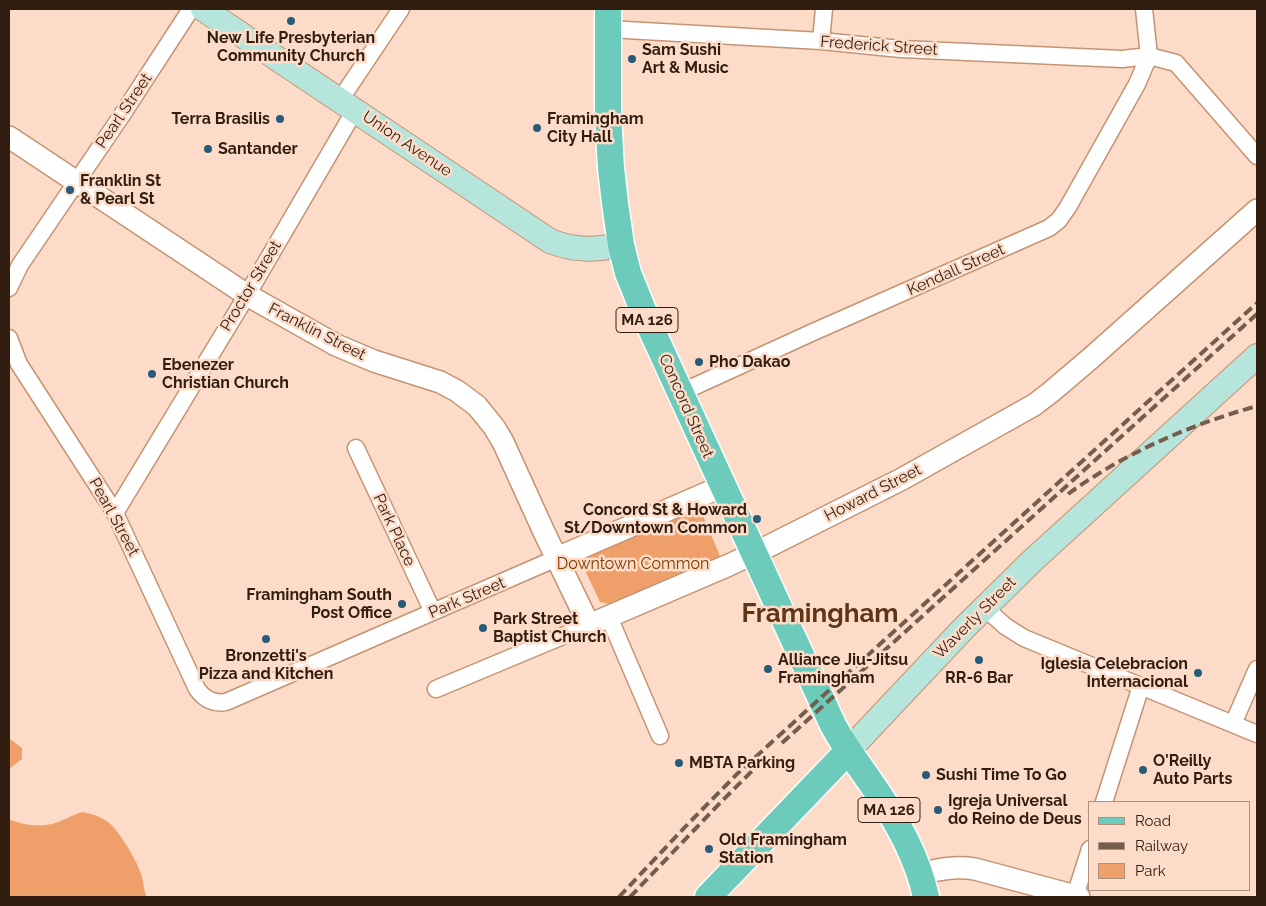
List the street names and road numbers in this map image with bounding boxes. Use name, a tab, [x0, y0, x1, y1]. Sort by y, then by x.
street label: Frederick Street	[820, 32, 938, 60]
street label: Pearl Street	[92, 70, 156, 152]
street label: Union Avenue	[359, 107, 455, 181]
street label: Proctor Street	[216, 237, 286, 335]
street label: Kendall Street	[904, 240, 1008, 300]
street label: Franklin Street	[265, 299, 369, 365]
road number: MA 126	[616, 308, 678, 332]
street label: Concord Street	[654, 351, 718, 461]
street label: Howard Street	[821, 460, 925, 526]
street label: Pearl Street	[85, 475, 143, 559]
street label: Park Place	[369, 491, 419, 569]
street label: Park Street	[426, 573, 508, 623]
street label: Waverly Street	[930, 573, 1020, 663]
road number: MA 126	[858, 798, 920, 822]

